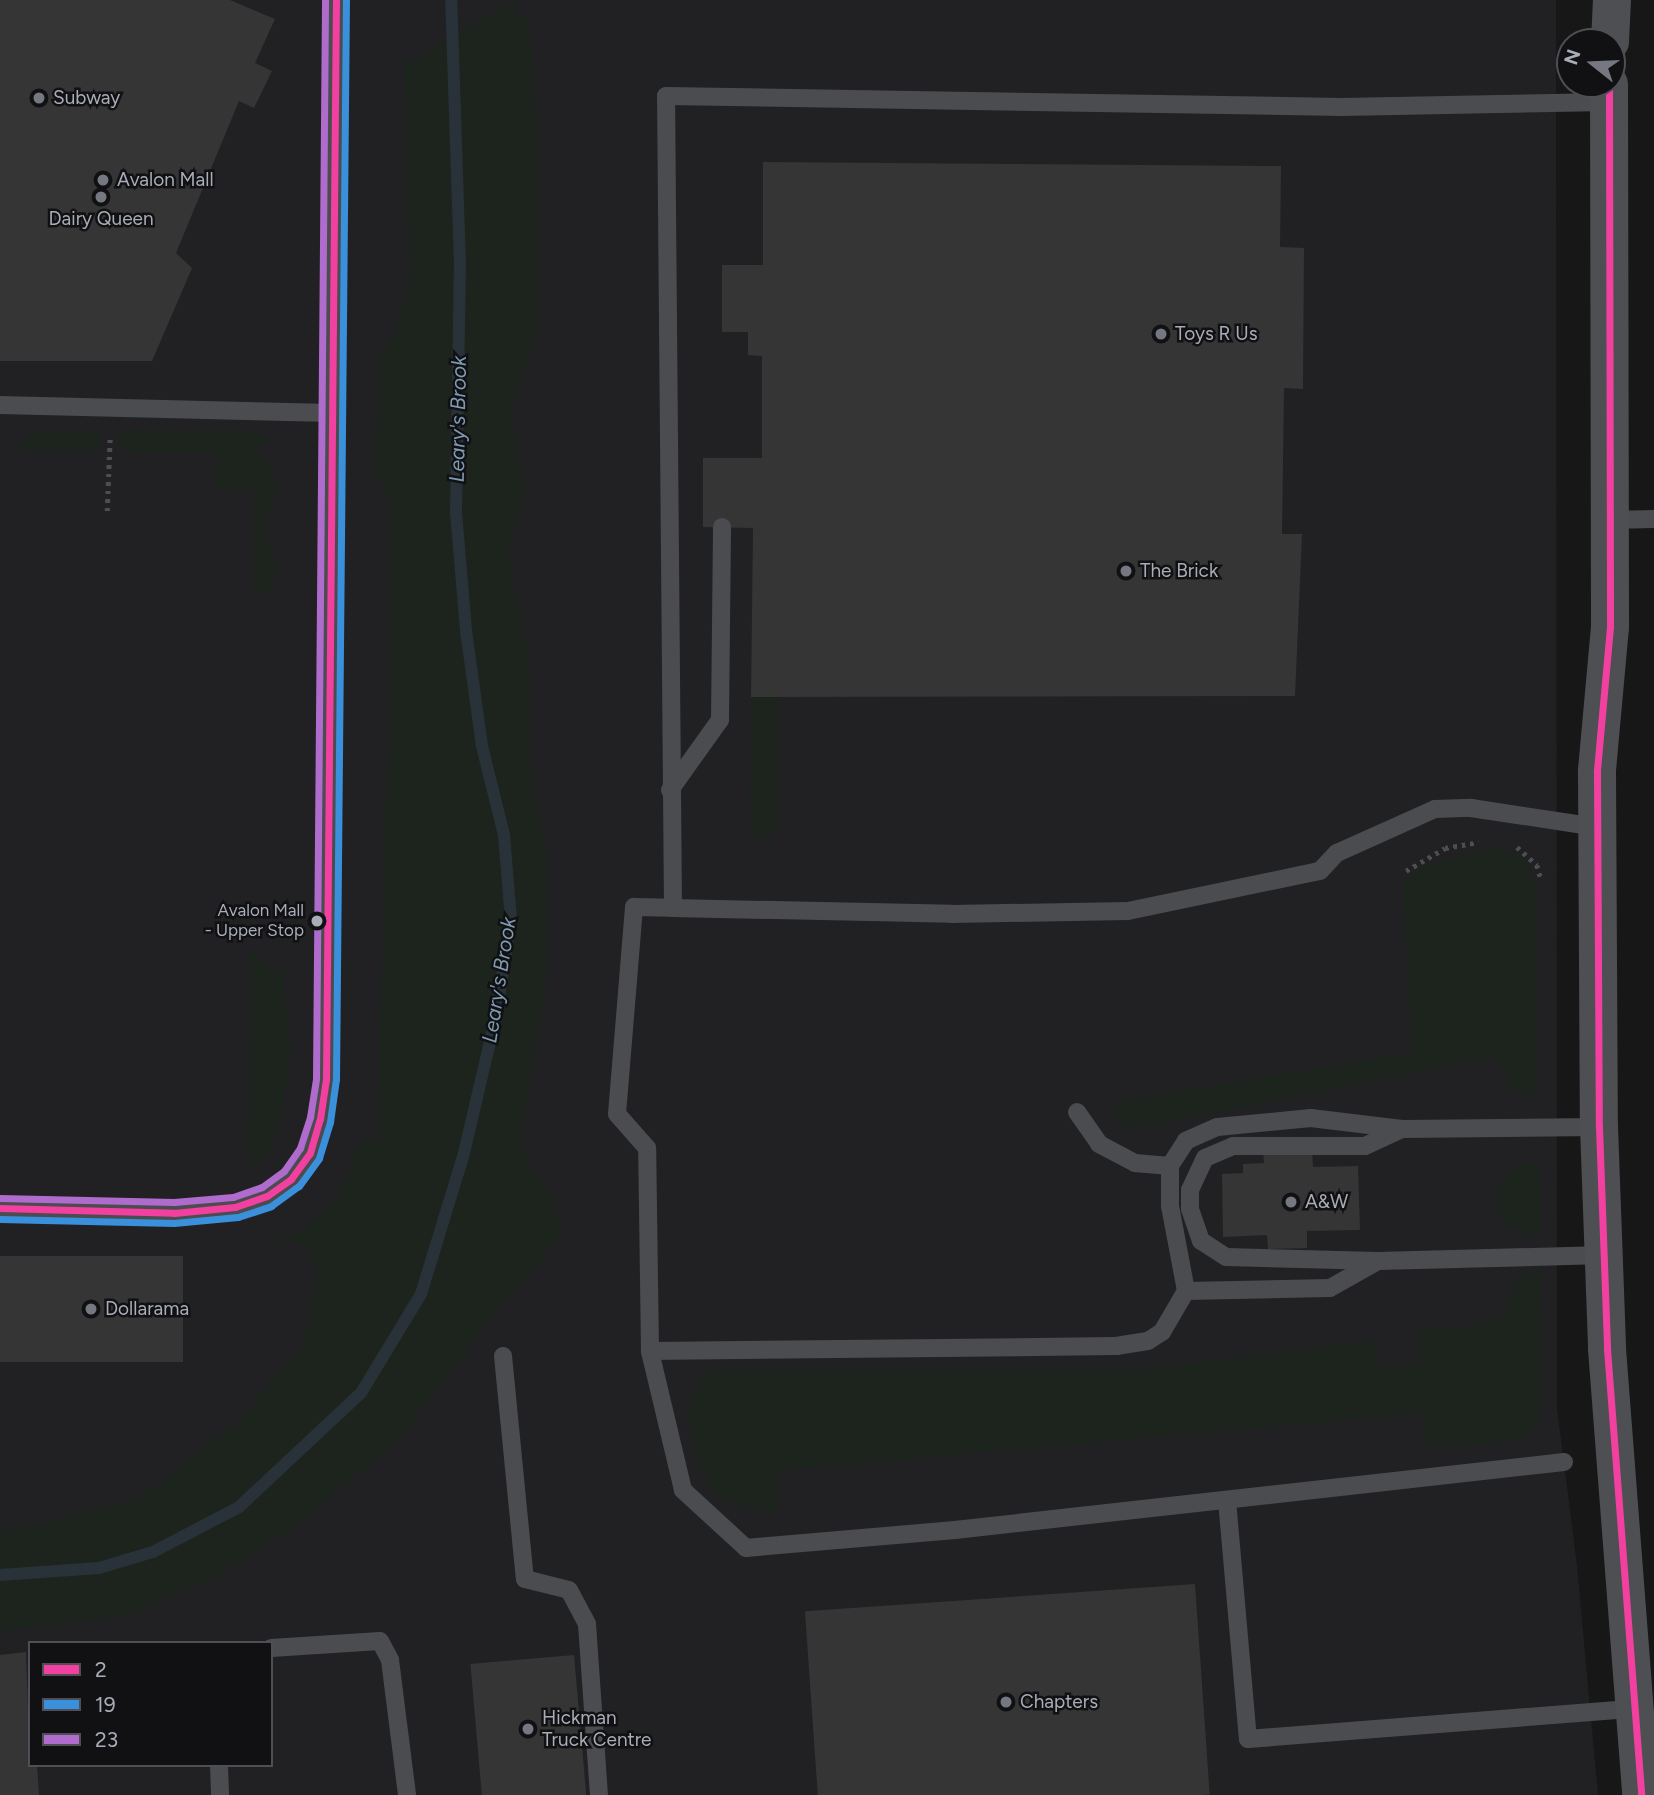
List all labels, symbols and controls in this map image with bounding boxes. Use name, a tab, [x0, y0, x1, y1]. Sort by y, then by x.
north arrow	[1556, 28, 1626, 98]
text: N	[1559, 46, 1586, 68]
place label: Subway	[53, 87, 120, 109]
marker: Subway	[31, 90, 47, 106]
place label: Avalon Mall	[117, 169, 214, 191]
marker: Avalon Mall	[95, 172, 111, 188]
marker: Dairy Queen	[93, 189, 109, 205]
place label: Dairy Queen	[48, 208, 154, 230]
place label: Toys R Us	[1175, 323, 1257, 345]
marker: Toys R Us	[1153, 326, 1169, 342]
water label: Leary's Brook	[444, 355, 472, 483]
place label: The Brick	[1140, 560, 1218, 582]
marker: The Brick	[1118, 563, 1134, 579]
place label: Avalon Mall - Upper Stop	[205, 901, 304, 941]
marker: Avalon Mall - Upper Stop	[310, 914, 324, 928]
water label: Leary's Brook	[477, 915, 521, 1045]
place label: A&W	[1305, 1191, 1348, 1213]
marker: A&W	[1283, 1194, 1299, 1210]
place label: Dollarama	[105, 1298, 189, 1320]
marker: Dollarama	[83, 1301, 99, 1317]
legend	[28, 1641, 273, 1767]
text: 2	[95, 1657, 107, 1682]
place label: Chapters	[1020, 1691, 1098, 1713]
text: 19	[95, 1692, 116, 1717]
marker: Chapters	[998, 1694, 1014, 1710]
place label: Hickman Truck Centre	[542, 1707, 651, 1751]
marker: Hickman Truck Centre	[520, 1721, 536, 1737]
text: 23	[95, 1727, 118, 1752]

